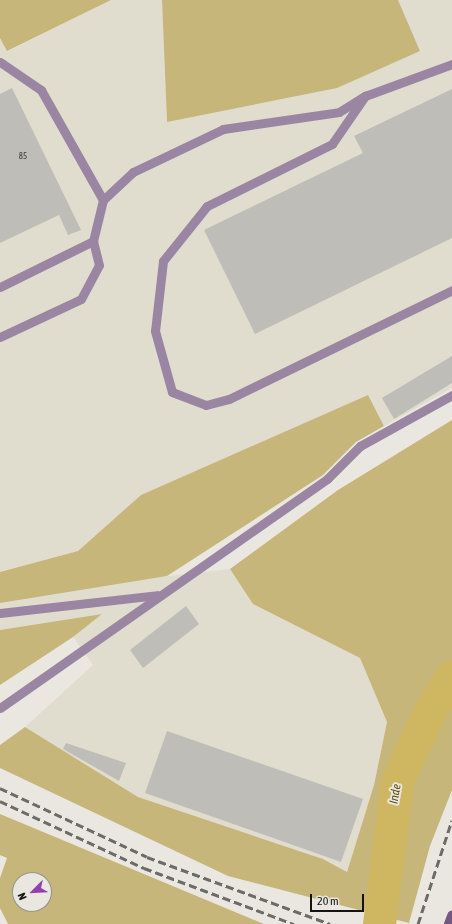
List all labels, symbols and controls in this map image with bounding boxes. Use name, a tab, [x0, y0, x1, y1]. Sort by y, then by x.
house number: 85	[19, 151, 27, 161]
water label: Inde	[387, 783, 405, 805]
north arrow	[12, 872, 52, 912]
scale bar	[312, 886, 366, 912]
text: N	[15, 891, 29, 902]
text: 20 m	[317, 894, 339, 908]

